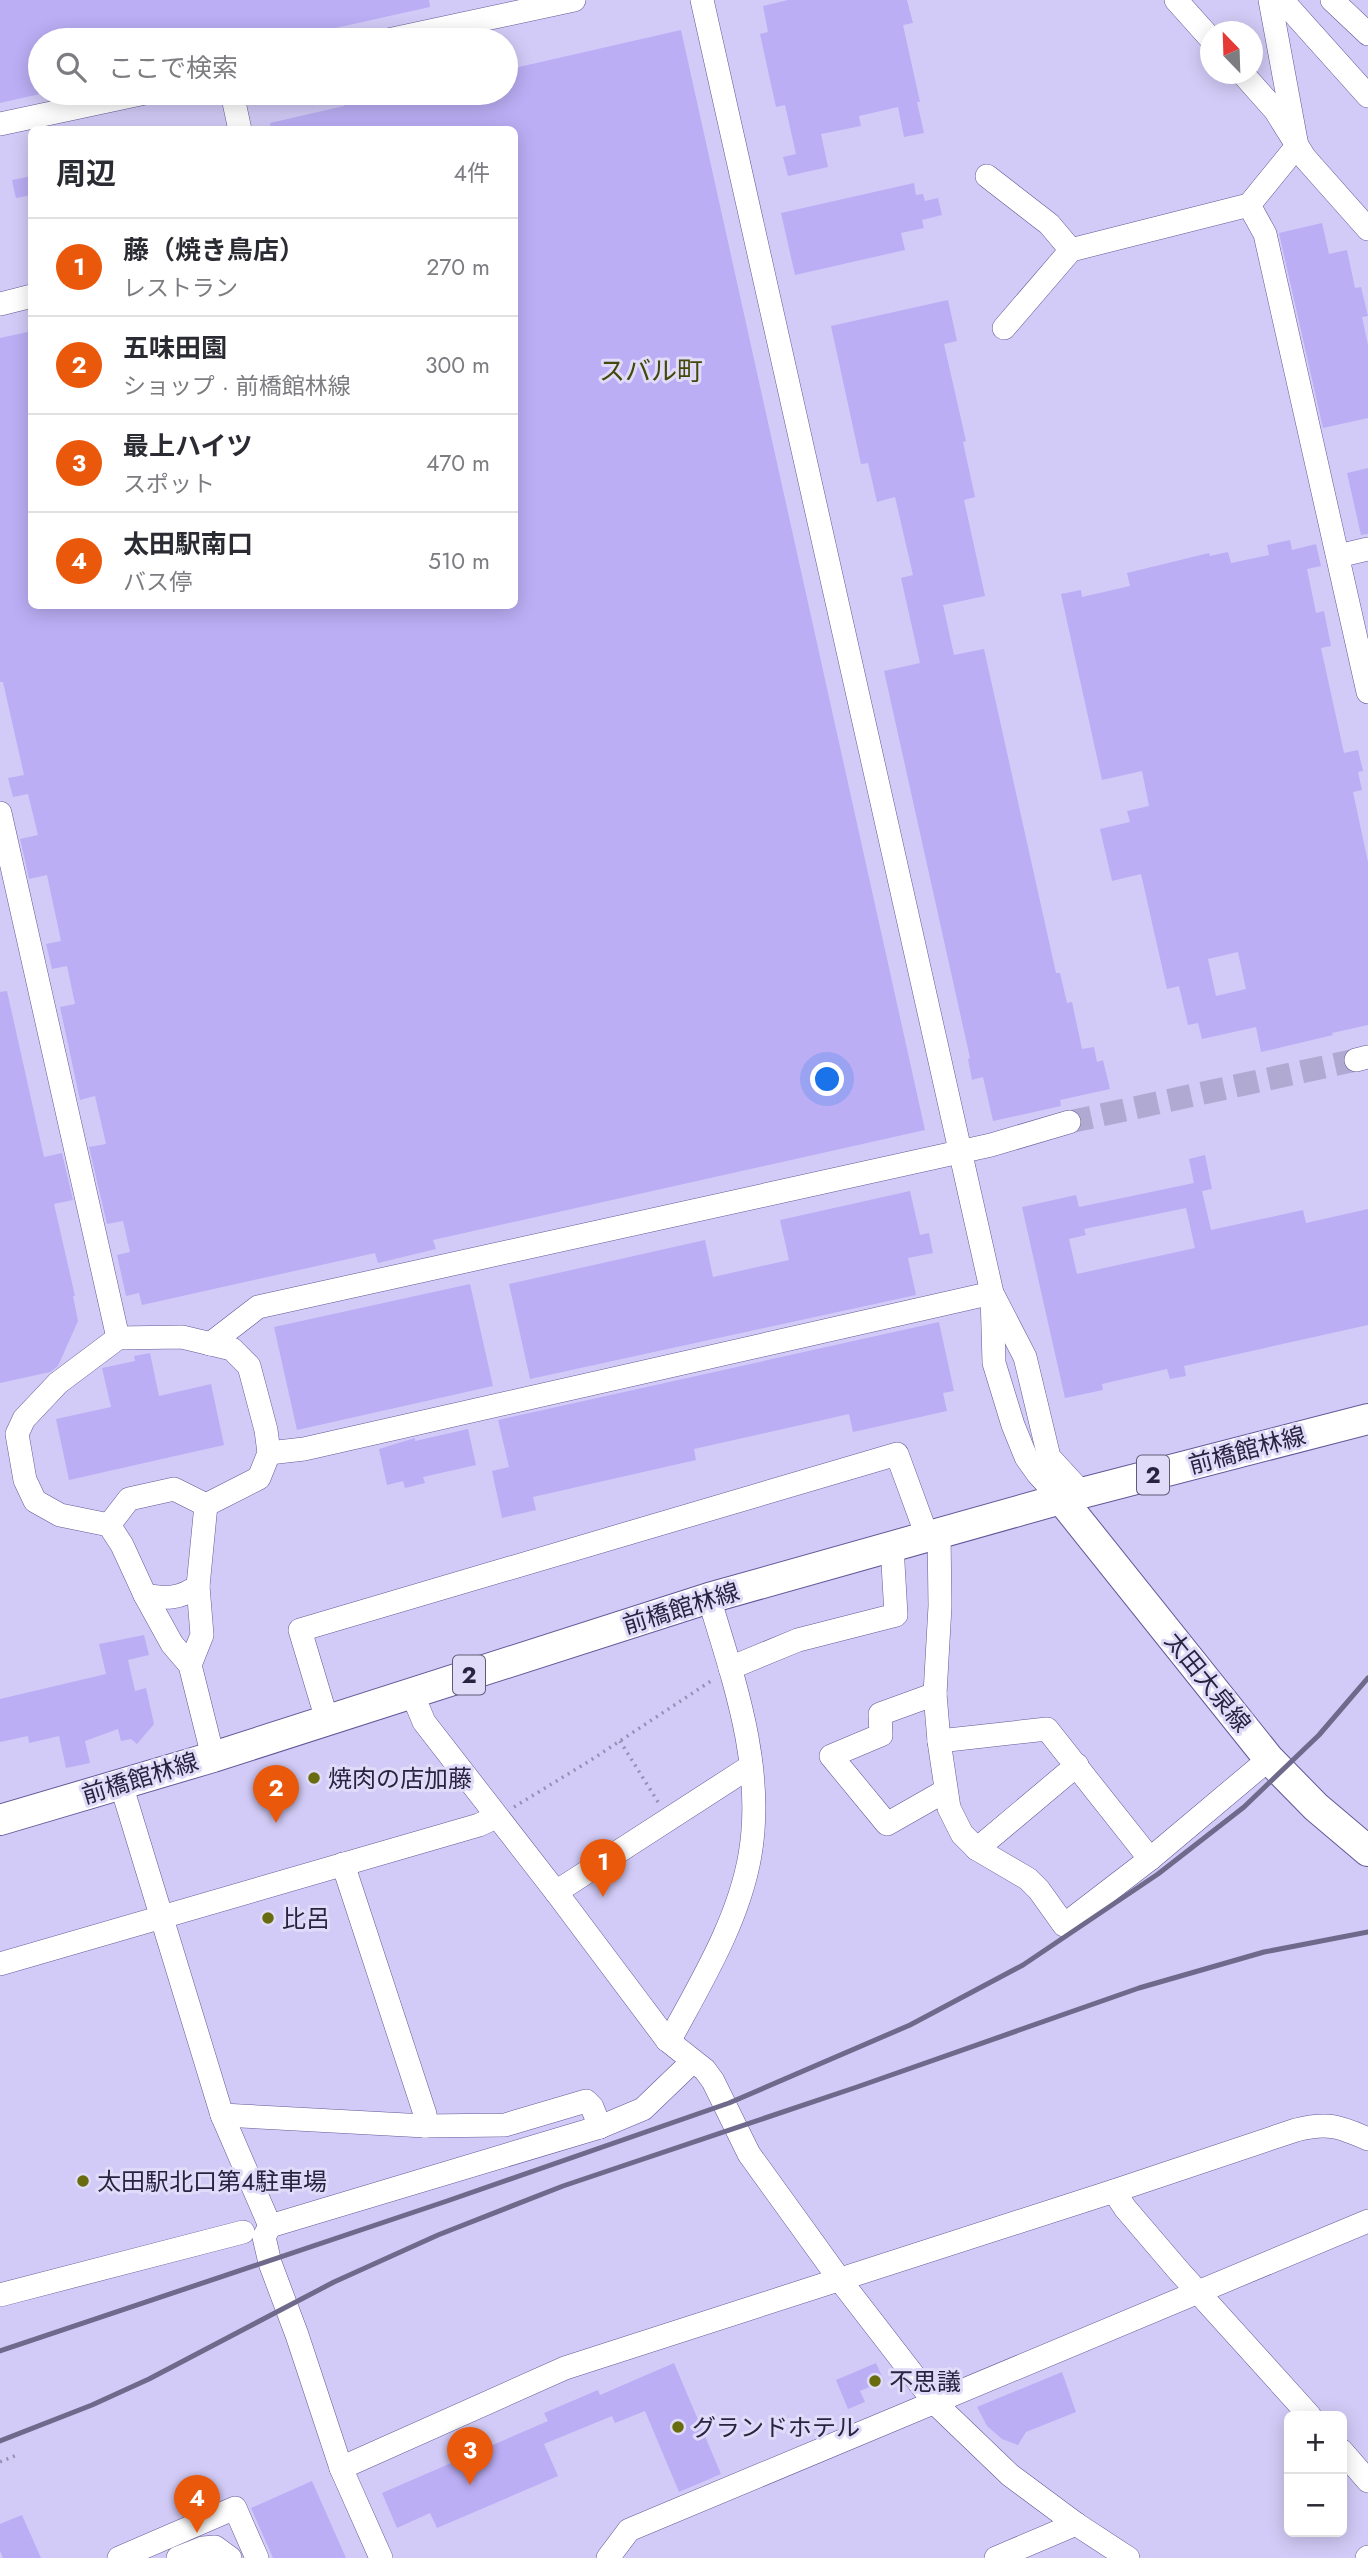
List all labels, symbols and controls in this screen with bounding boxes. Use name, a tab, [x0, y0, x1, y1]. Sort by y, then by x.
north arrow	[1200, 21, 1263, 84]
search box	[28, 28, 518, 105]
icon: search	[52, 48, 90, 86]
text: ここで検索	[108, 49, 238, 87]
text: 周辺	[56, 152, 116, 195]
text: 4件	[454, 156, 490, 190]
text: 藤（焼き鳥店）	[123, 231, 305, 269]
text: 1	[73, 250, 85, 284]
text: 270 m	[426, 250, 490, 284]
text: レストラン	[123, 271, 238, 305]
text: 五味田園	[123, 329, 227, 367]
text: 2	[71, 348, 87, 382]
text: 300 m	[425, 348, 490, 382]
district label: スバル町	[599, 352, 703, 390]
text: ショップ · 前橋館林線	[123, 369, 351, 403]
text: 最上ハイツ	[123, 427, 252, 465]
text: 3	[72, 446, 86, 480]
text: 470 m	[426, 446, 490, 480]
text: スポット	[123, 467, 215, 501]
text: 太田駅南口	[123, 525, 253, 563]
text: 4	[71, 544, 87, 578]
text: 510 m	[428, 544, 490, 578]
text: バス停	[123, 565, 192, 599]
your location	[810, 1062, 844, 1096]
street label: 前橋館林線	[1185, 1418, 1309, 1482]
road number: 2	[1137, 1456, 1169, 1494]
street label: 前橋館林線	[619, 1574, 743, 1642]
street label: 太田大泉線	[1157, 1624, 1259, 1740]
road number: 2	[453, 1656, 485, 1694]
street label: 前橋館林線	[78, 1744, 202, 1812]
place label: 焼肉の店加藤	[328, 1761, 472, 1796]
pin: 2	[253, 1765, 299, 1823]
marker: 焼肉の店加藤	[306, 1770, 322, 1786]
pin: 1	[580, 1839, 626, 1897]
place label: 比呂	[282, 1901, 330, 1936]
marker: 比呂	[260, 1910, 276, 1926]
place label: 太田駅北口第４駐車場	[97, 2164, 327, 2199]
marker: 太田駅北口第４駐車場	[75, 2173, 91, 2189]
place label: 不思議	[889, 2364, 961, 2399]
marker: 不思議	[867, 2373, 883, 2389]
place label: グランドホテル	[692, 2410, 860, 2445]
map controls	[1284, 2411, 1347, 2537]
button: +	[1284, 2411, 1347, 2474]
marker: グランドホテル	[670, 2419, 686, 2435]
pin: 3	[447, 2427, 493, 2485]
button: −	[1284, 2474, 1347, 2537]
pin: 4	[174, 2475, 220, 2533]

